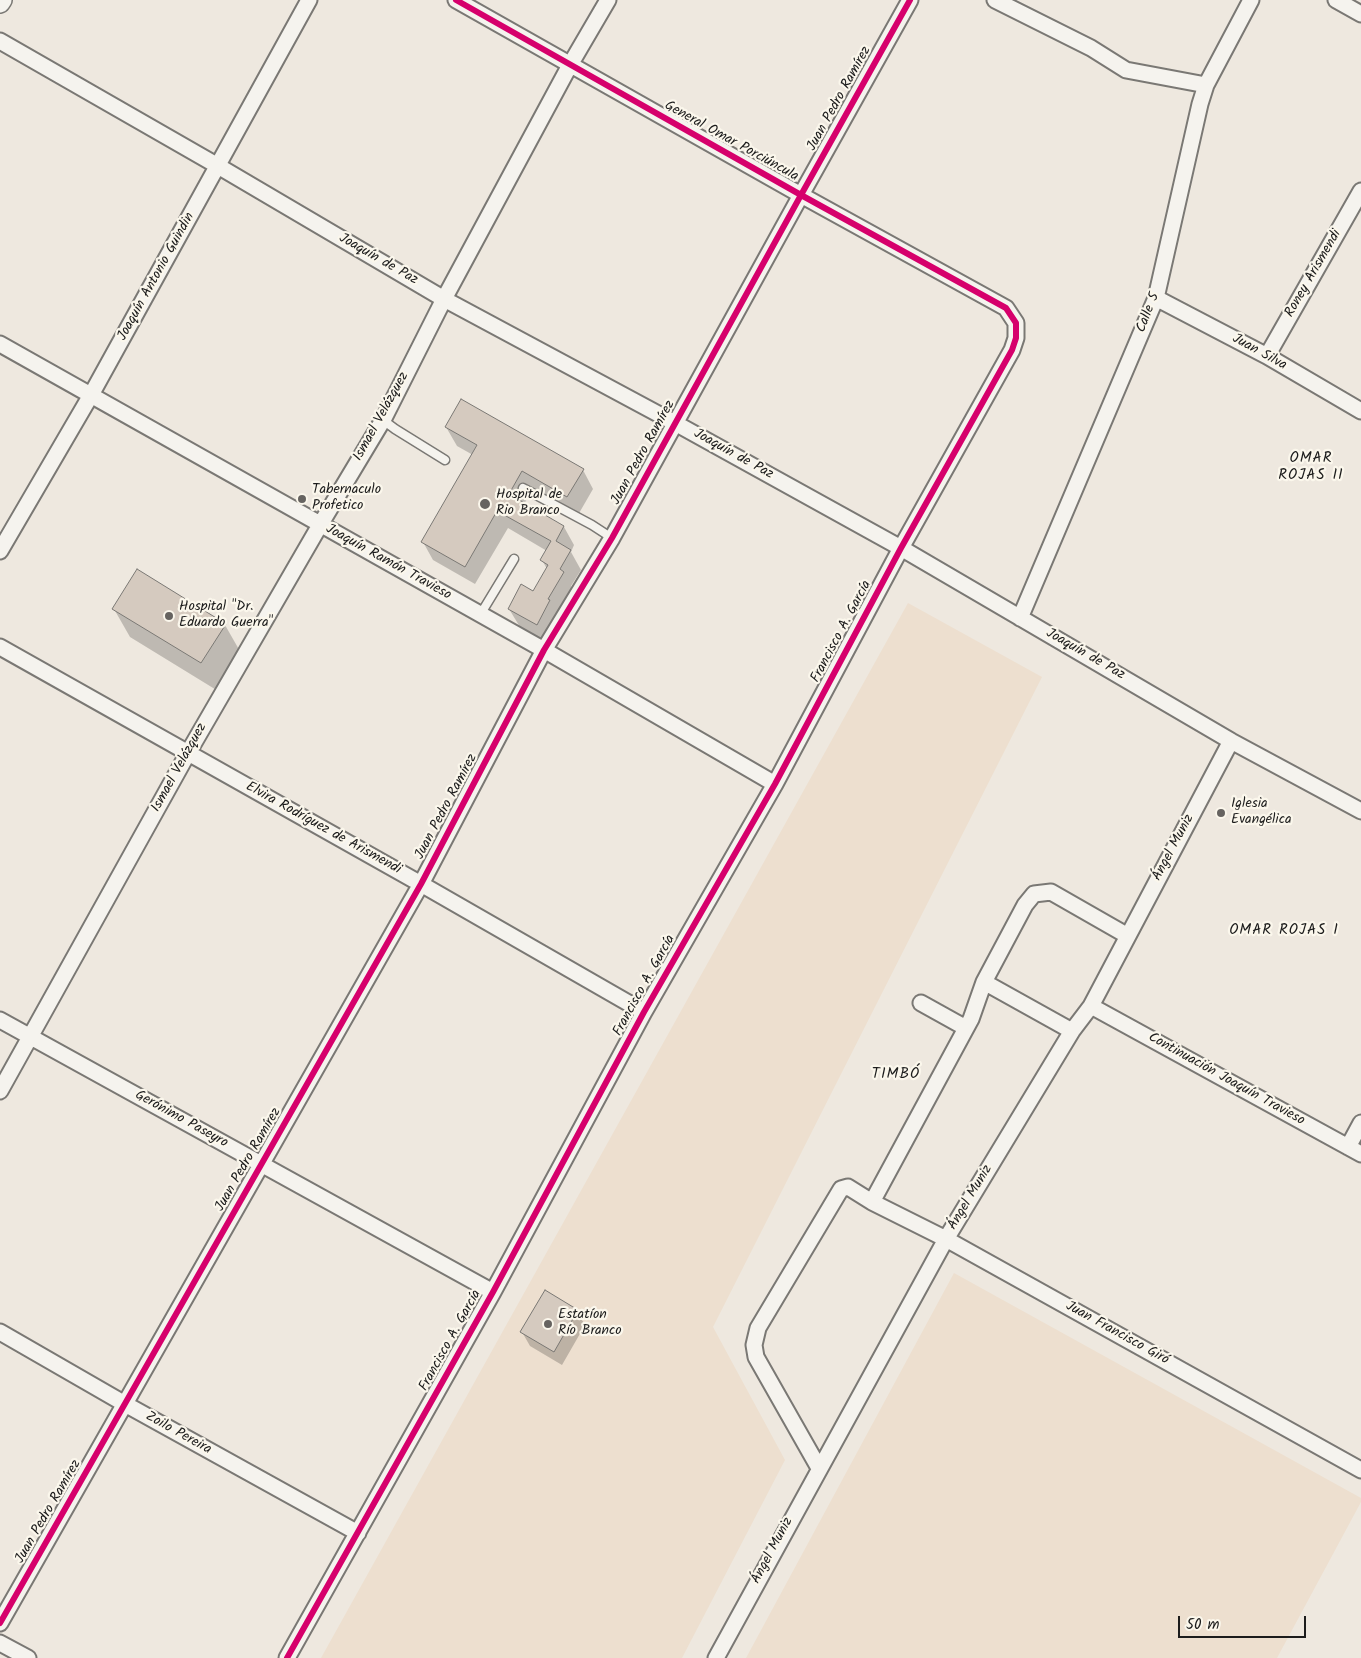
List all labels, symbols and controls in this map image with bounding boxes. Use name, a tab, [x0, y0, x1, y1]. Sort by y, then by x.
street label: Juan Pedro Ramírez	[804, 44, 876, 154]
street label: General Omar Porciúncula	[661, 98, 801, 186]
street label: Joaquín Antonio Guindin	[115, 210, 199, 344]
street label: Roney Arismendi	[1282, 227, 1346, 321]
street label: Joaquín de Paz	[335, 231, 421, 289]
street label: Calle 5	[1134, 291, 1164, 335]
street label: Juan Silva	[1229, 331, 1289, 375]
street label: Ismael Velázquez	[351, 370, 413, 464]
street label: Juan Pedro Ramírez	[608, 398, 680, 508]
street label: Joaquín de Paz	[690, 426, 776, 484]
district label: OMAR ROJAS II	[1277, 450, 1345, 485]
place label: Tabernaculo Profetico	[312, 483, 381, 516]
place label: Hospital de Rio Branco	[496, 488, 562, 520]
marker: Tabernaculo Profetico	[296, 493, 308, 505]
marker: Hospital de Rio Branco	[478, 497, 492, 511]
street label: Joaquín Ramón Travieso	[322, 521, 454, 605]
street label: Francisco A. García	[808, 578, 876, 686]
place label: Hospital "Dr. Eduardo Guerra"	[179, 600, 273, 632]
marker: Hospital "Dr. Eduardo Guerra"	[163, 610, 175, 622]
street label: Joaquín de Paz	[1042, 626, 1128, 684]
street label: Ismael Velázquez	[149, 721, 211, 815]
street label: Juan Pedro Ramírez	[412, 752, 482, 862]
street label: Elvira Rodríguez de Arismendi	[242, 779, 404, 879]
place label: Iglesia Evangélica	[1231, 797, 1291, 830]
marker: Iglesia Evangélica	[1215, 807, 1227, 819]
street label: Ángel Muniz	[1150, 812, 1198, 884]
district label: OMAR ROJAS I	[1228, 922, 1340, 940]
street label: Francisco A. García	[610, 933, 680, 1039]
street label: Continuación Joaquín Travieso	[1145, 1030, 1307, 1130]
district label: TIMBÓ	[871, 1066, 921, 1084]
street label: Gerónimo Paseyro	[132, 1088, 230, 1152]
street label: Juan Pedro Ramírez	[213, 1105, 285, 1215]
street label: Ángel Muniz	[945, 1163, 997, 1233]
street label: Francisco A. García	[416, 1288, 486, 1394]
street label: Juan Francisco Giró	[1062, 1299, 1172, 1369]
place label: Estatíon Río Branco	[558, 1308, 622, 1340]
marker: Estatíon Río Branco	[542, 1318, 554, 1330]
street label: Zoilo Pereira	[142, 1409, 214, 1459]
street label: Juan Pedro Ramírez	[13, 1457, 85, 1567]
street label: Ángel Muniz	[749, 1515, 797, 1587]
scale bar	[1181, 1606, 1308, 1638]
text: 50 m	[1186, 1613, 1220, 1637]

